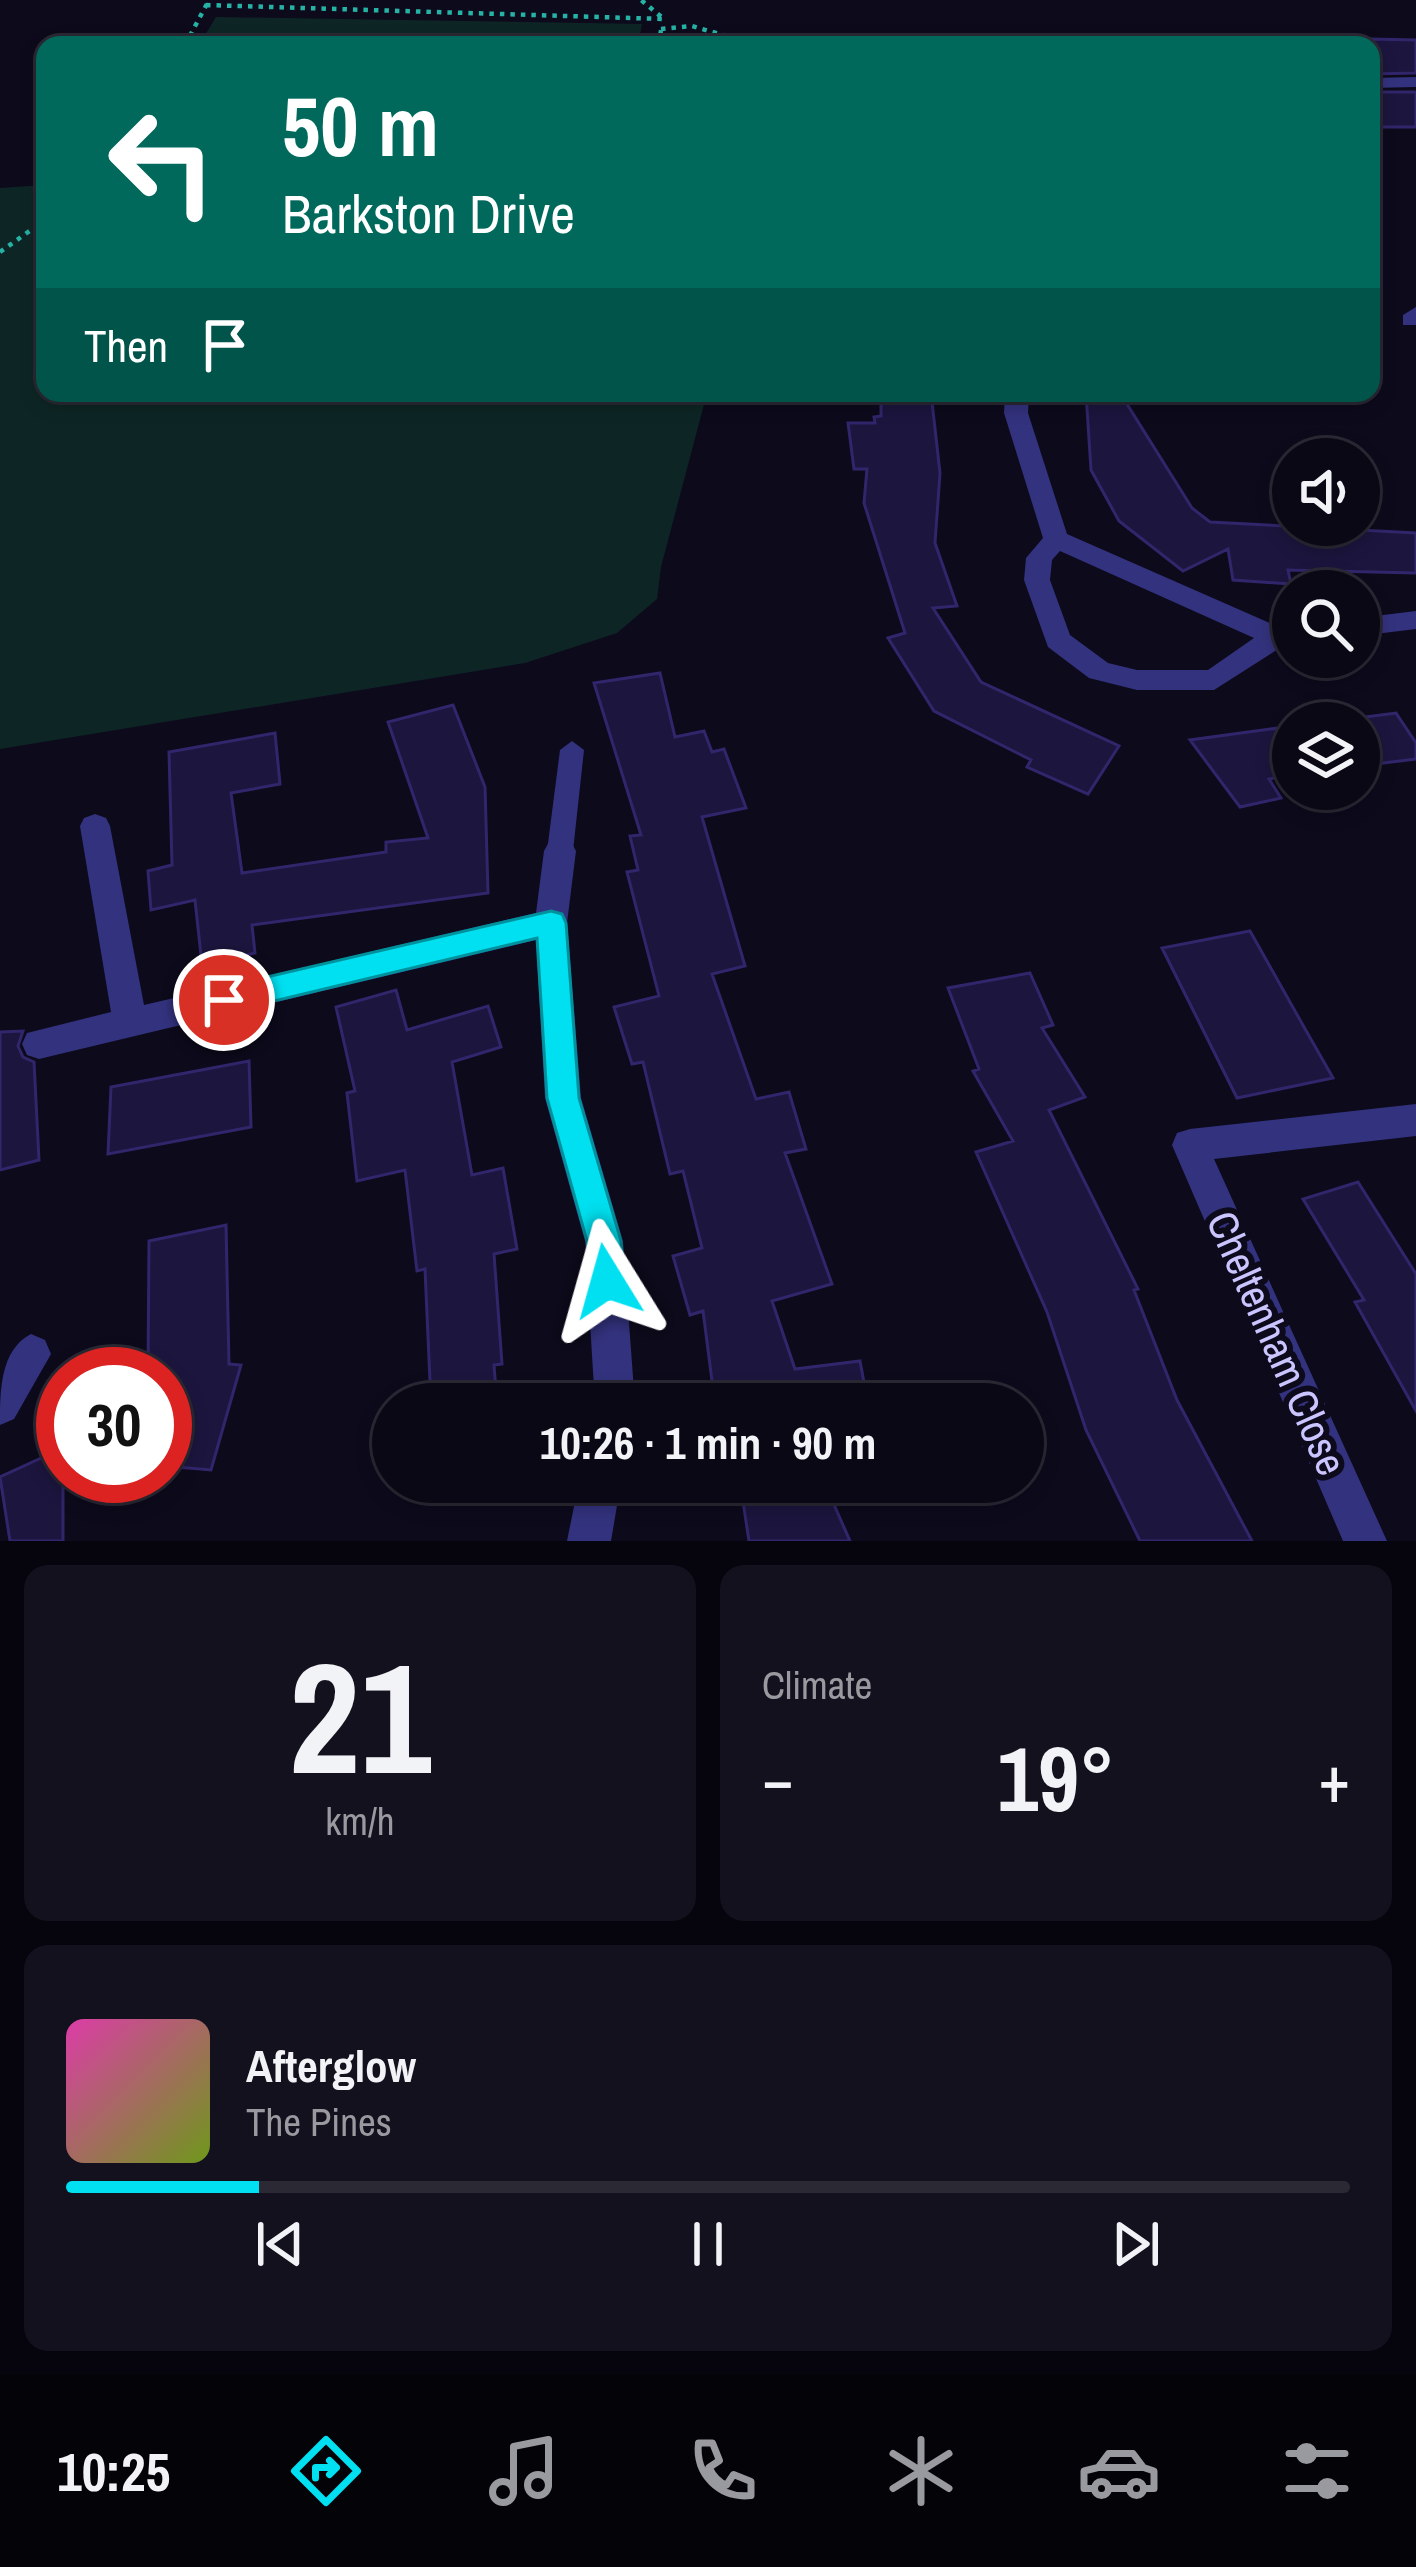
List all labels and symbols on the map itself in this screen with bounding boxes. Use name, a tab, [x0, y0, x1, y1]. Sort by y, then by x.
pin	[173, 949, 275, 1051]
street label: Cheltenham Close	[1194, 1202, 1360, 1484]
position arrow	[544, 1218, 670, 1344]
speed limit sign: 30	[36, 1347, 192, 1503]

